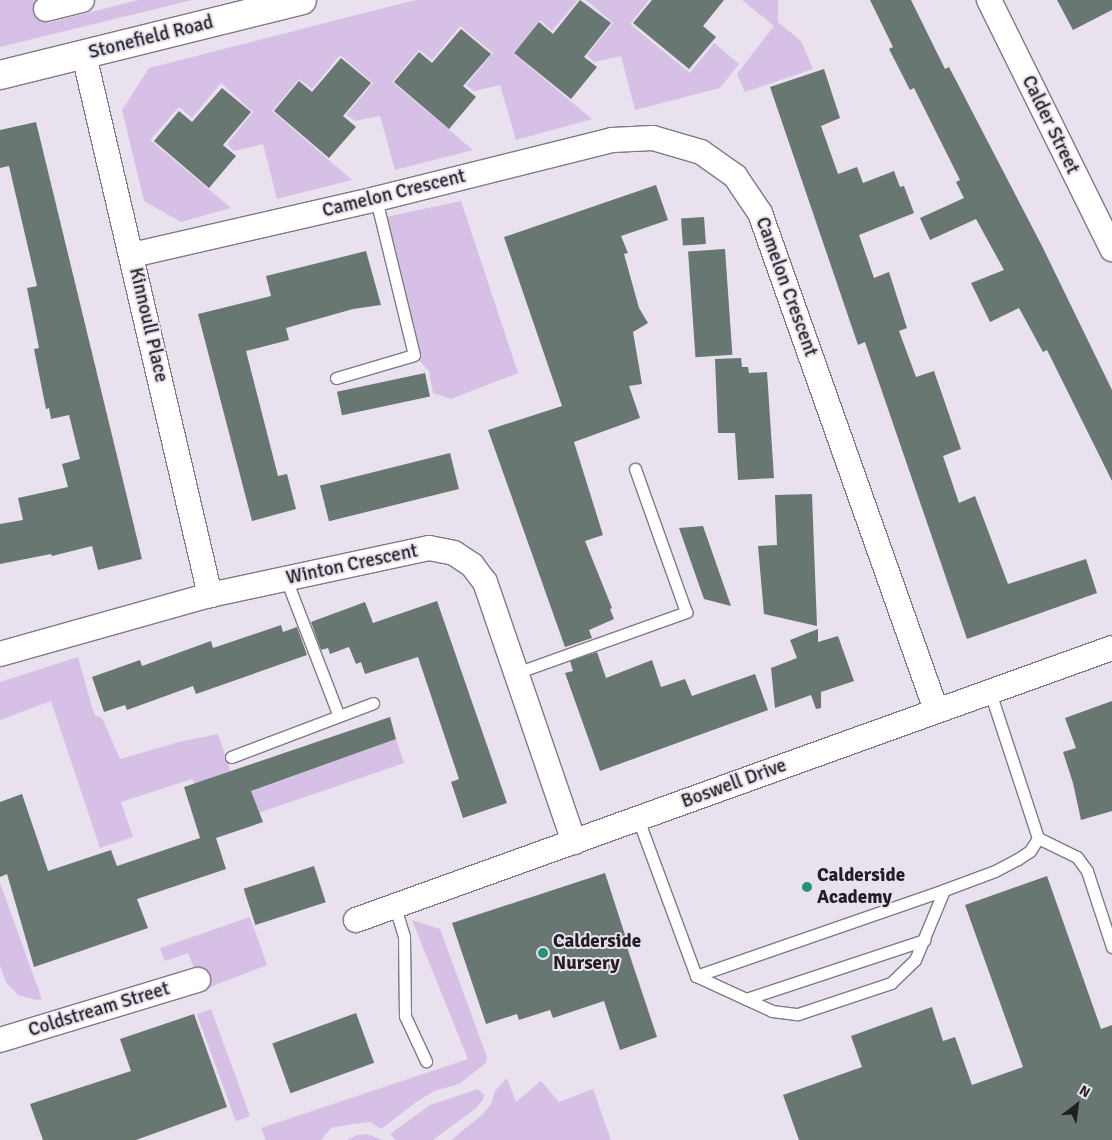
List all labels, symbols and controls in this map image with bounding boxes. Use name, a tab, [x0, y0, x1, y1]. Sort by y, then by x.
street label: Stonefield Road	[86, 11, 216, 65]
street label: Calder Street	[1016, 72, 1084, 178]
street label: Camelon Crescent	[320, 165, 468, 223]
street label: Camelon Crescent	[750, 214, 822, 360]
street label: Kinnoull Place	[124, 265, 172, 385]
street label: Winton Crescent	[284, 540, 420, 590]
street label: Boswell Drive	[678, 754, 790, 814]
place label: Calderside Academy	[817, 865, 905, 909]
marker: Calderside Academy	[801, 881, 813, 893]
place label: Calderside Nursery	[553, 931, 641, 975]
marker: Calderside Nursery	[537, 947, 549, 959]
street label: Coldstream Street	[26, 978, 172, 1042]
north arrow	[1052, 1080, 1102, 1130]
text: N	[1076, 1082, 1093, 1101]

